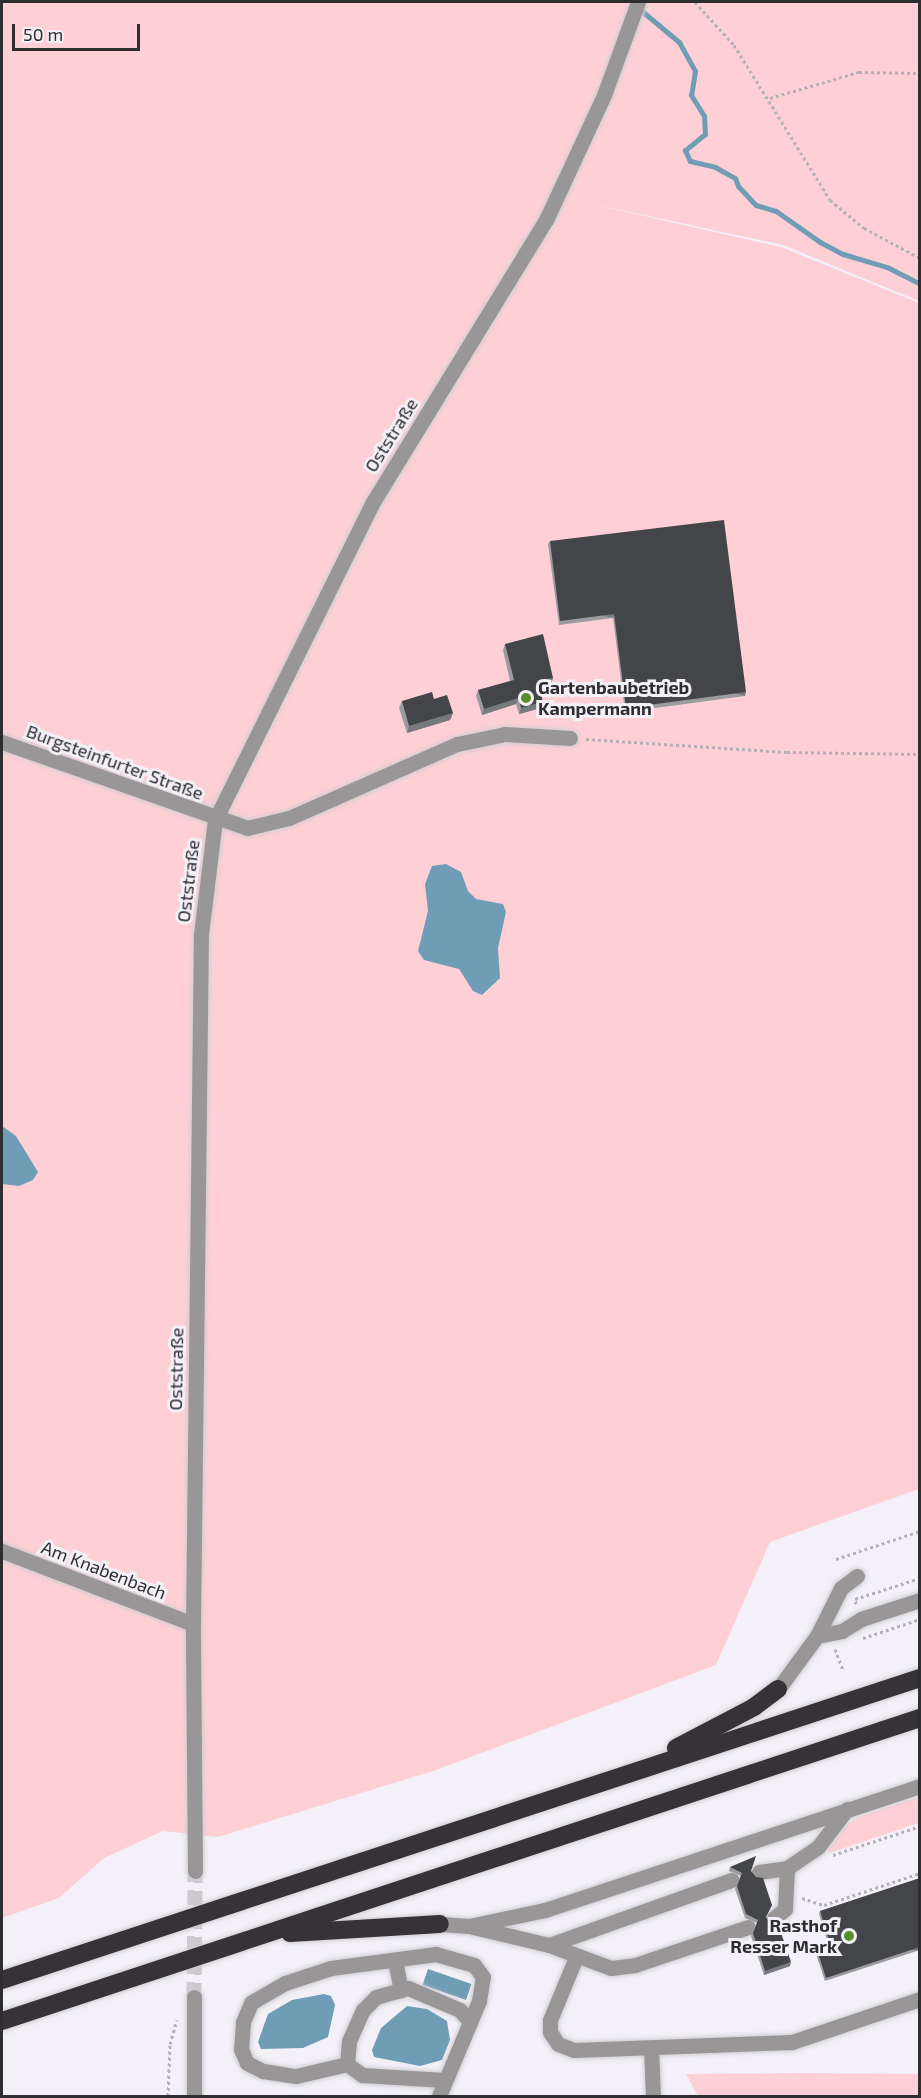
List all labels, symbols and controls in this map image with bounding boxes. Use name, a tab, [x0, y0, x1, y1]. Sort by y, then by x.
scale bar	[15, 12, 142, 50]
text: 50 m	[23, 23, 63, 45]
street label: Oststraße	[360, 394, 422, 476]
place label: Gartenbaubetrieb Kampermann	[538, 677, 689, 720]
marker: Gartenbaubetrieb Kampermann	[519, 691, 533, 705]
street label: Burgsteinfurter Straße	[23, 720, 207, 804]
street label: Oststraße	[172, 839, 204, 923]
street label: Oststraße	[164, 1327, 188, 1411]
street label: Am Knabenbach	[39, 1536, 169, 1604]
place label: Rasthof Resser Mark	[730, 1915, 837, 1958]
marker: Rasthof Resser Mark	[842, 1929, 856, 1943]

